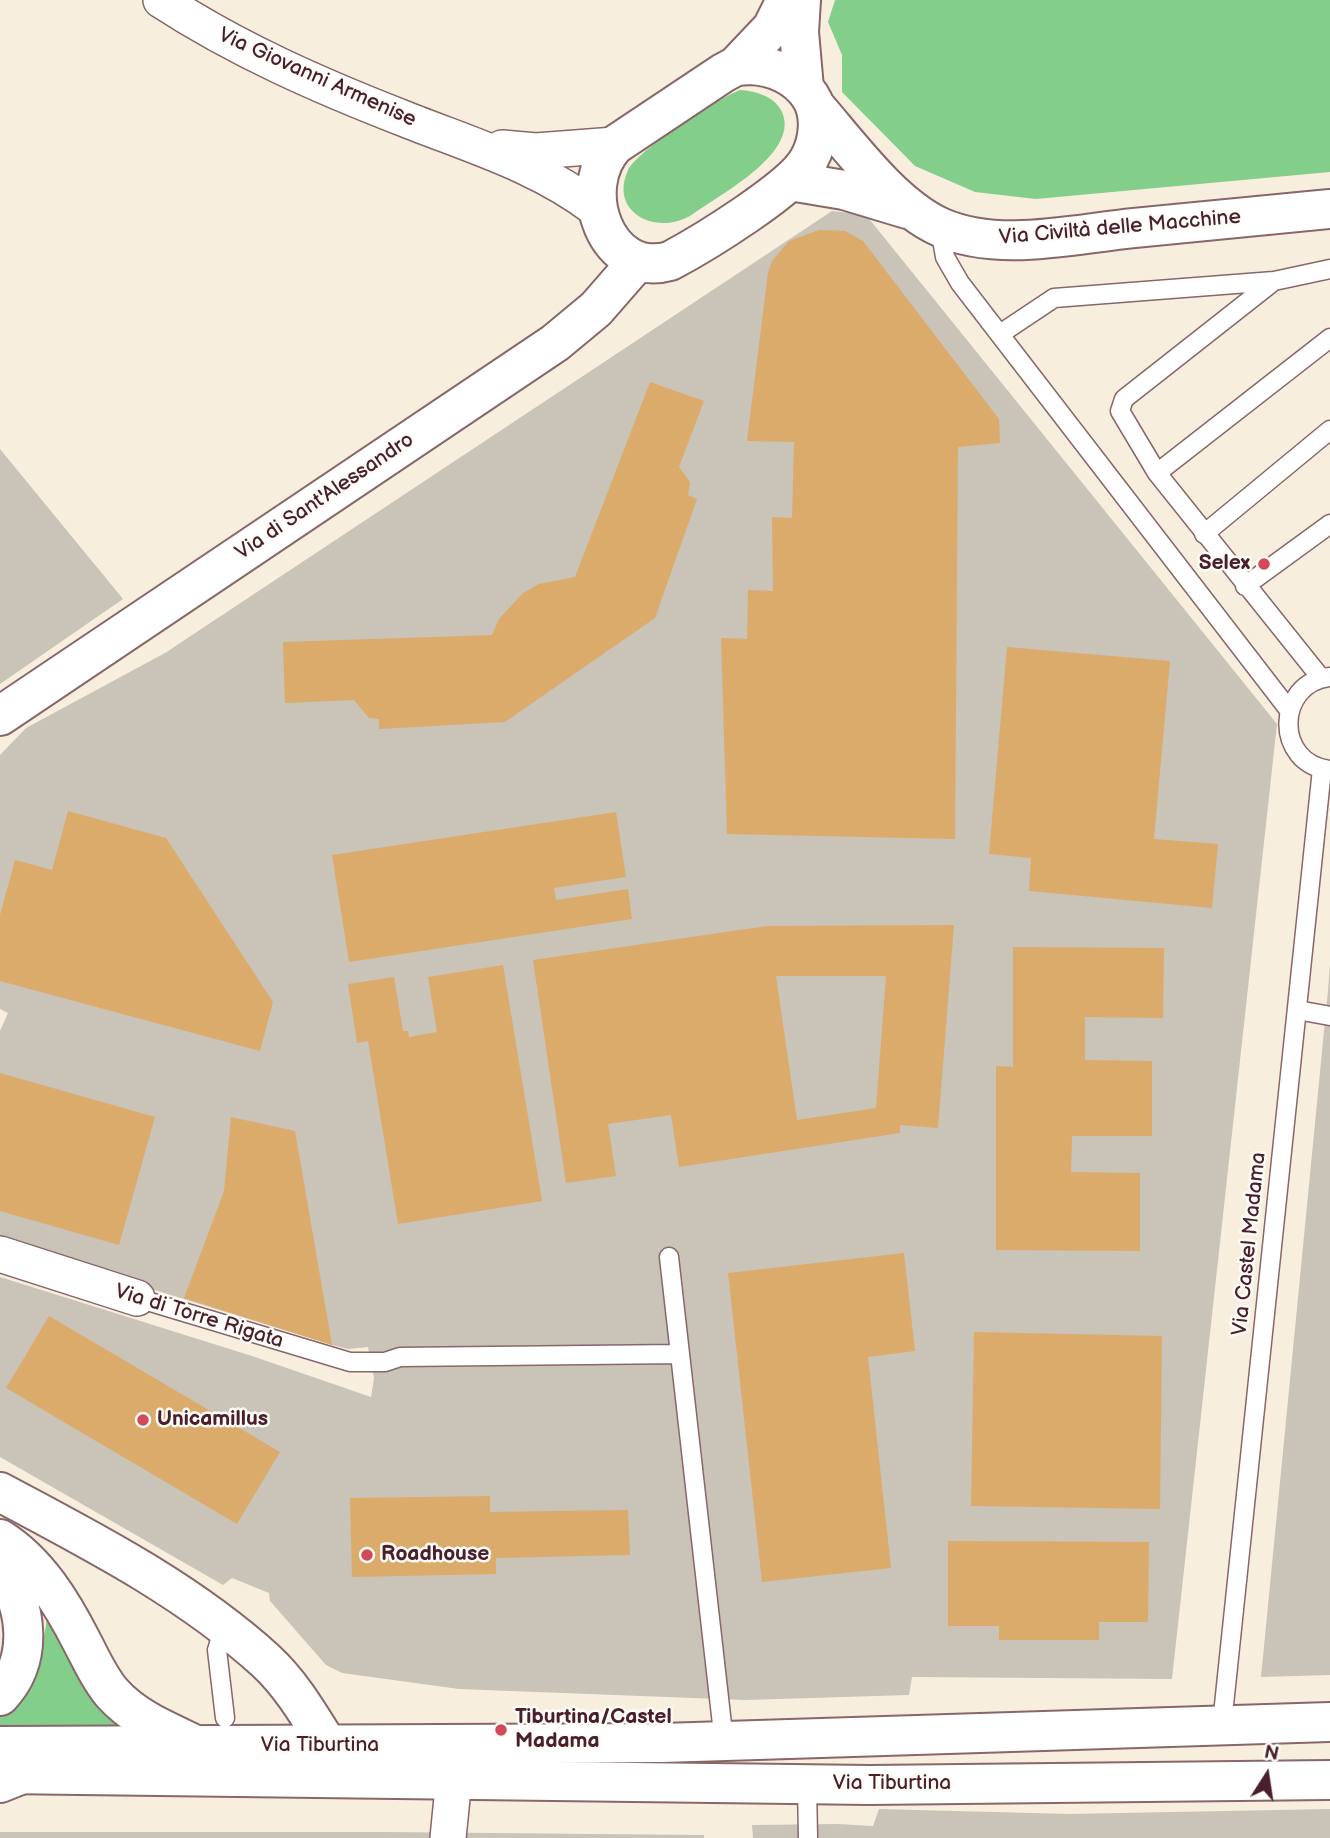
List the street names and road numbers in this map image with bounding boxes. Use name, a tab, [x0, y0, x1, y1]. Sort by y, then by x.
street label: Via Giovanni Armenise	[214, 23, 420, 133]
street label: Via Civiltà delle Macchine	[998, 205, 1242, 251]
street label: Via di Sant'Alessandro	[231, 428, 419, 566]
street label: Via Castel Madama	[1228, 1151, 1272, 1337]
street label: Via di Torre Rigata	[112, 1279, 286, 1355]
street label: Via Tiburtina	[261, 1733, 379, 1759]
street label: Via Tiburtina	[833, 1771, 951, 1797]

